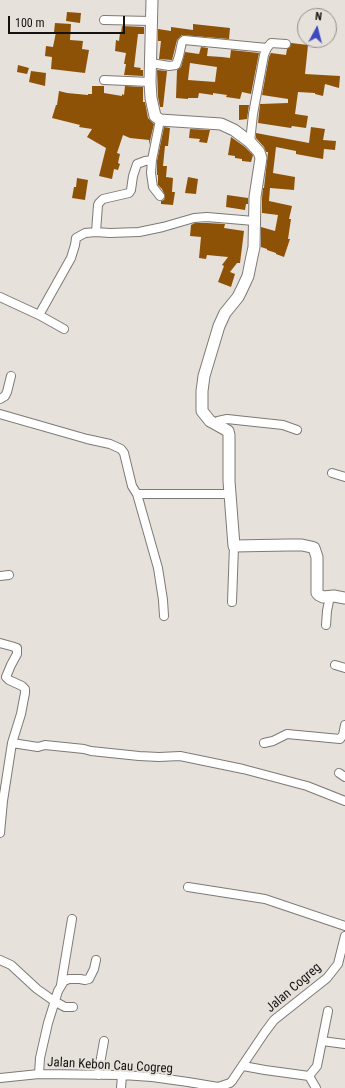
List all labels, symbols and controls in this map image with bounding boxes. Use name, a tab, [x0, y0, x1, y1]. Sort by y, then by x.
scale bar	[10, 8, 127, 34]
north arrow	[297, 8, 337, 48]
text: N	[314, 10, 323, 23]
text: 100 m	[15, 16, 45, 30]
street label: Jalan Cogreg	[263, 960, 325, 1016]
street label: Jalan Kebon Cau Cogreg	[47, 1055, 173, 1077]

